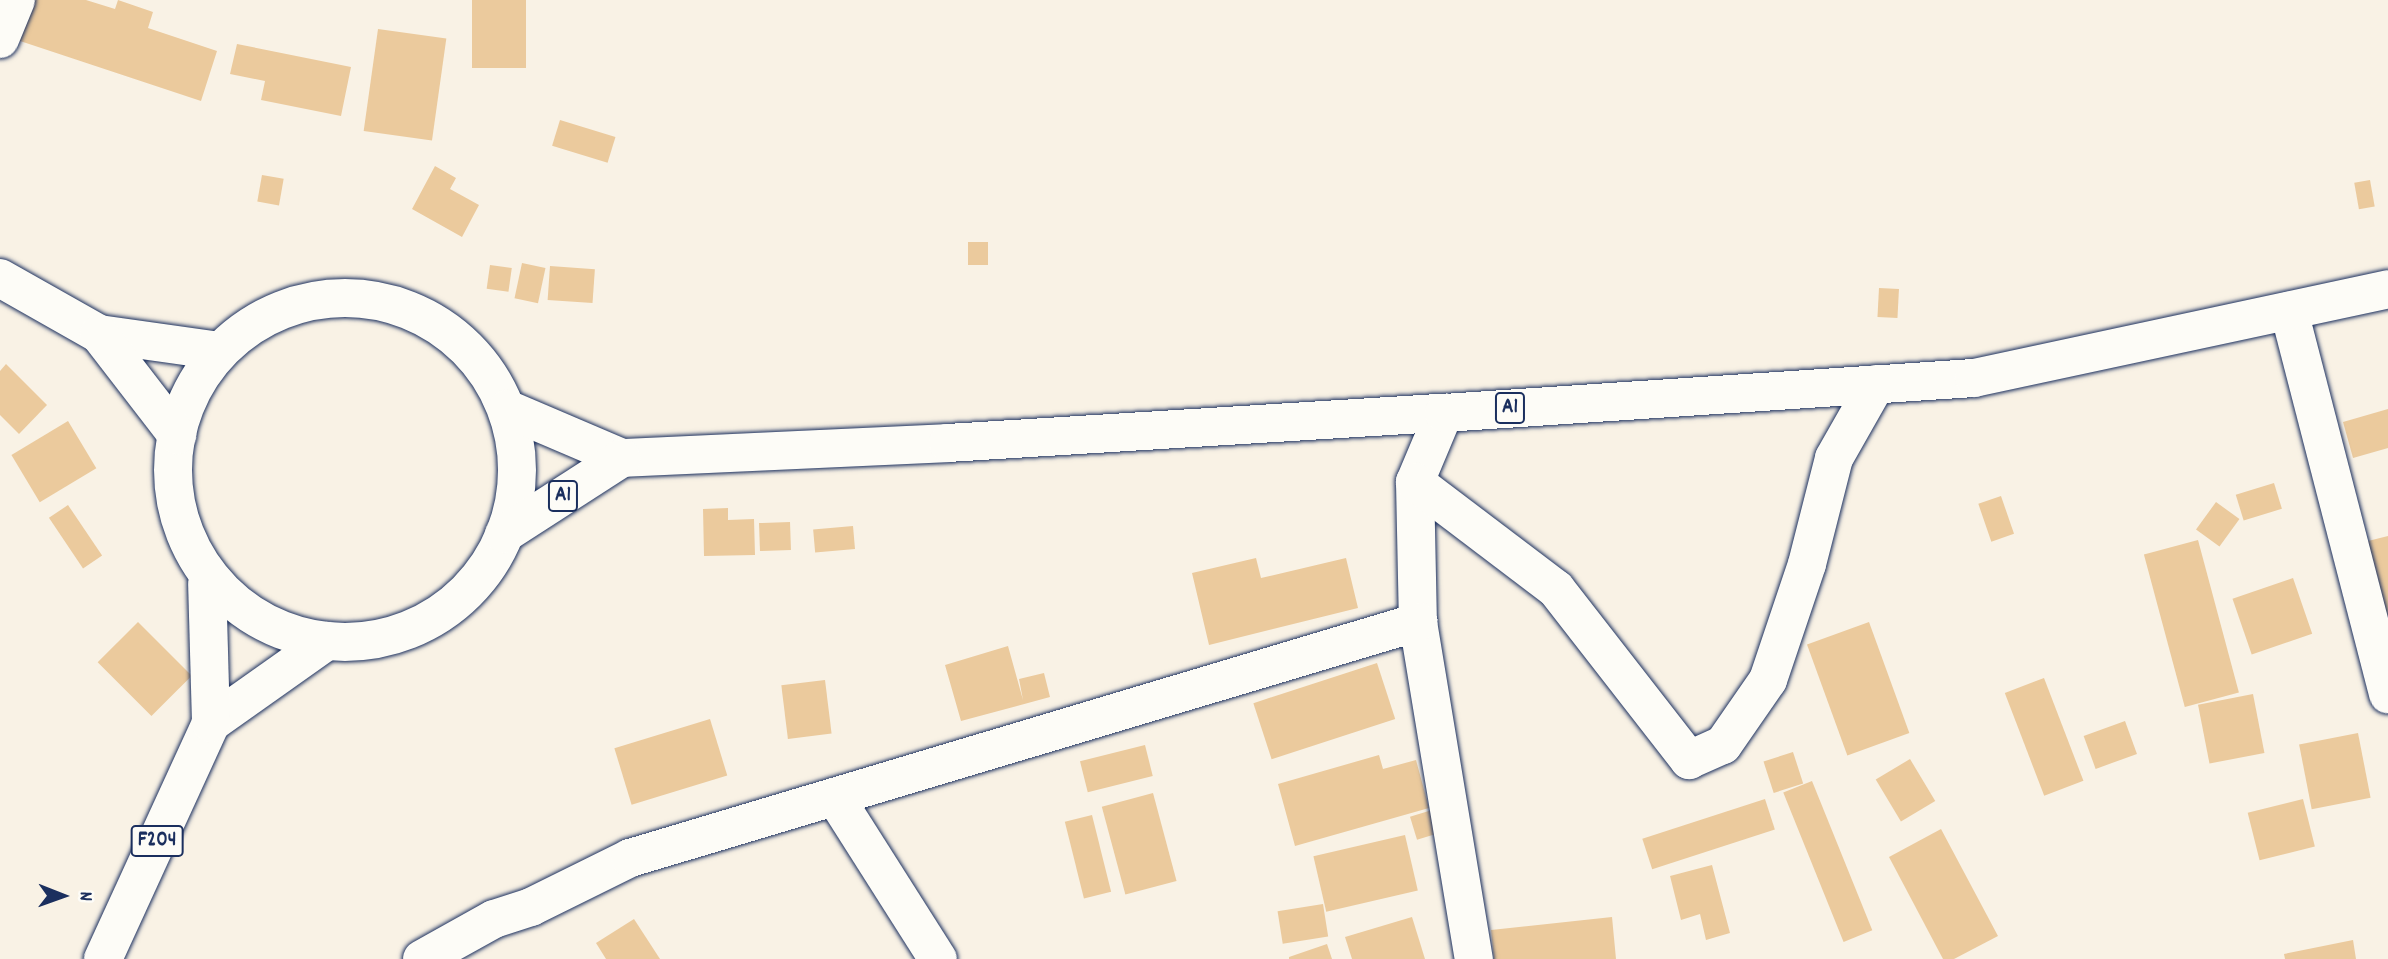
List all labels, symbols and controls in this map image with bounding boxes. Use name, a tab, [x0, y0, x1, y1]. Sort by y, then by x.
road number: A1	[1494, 390, 1526, 426]
road number: A1	[547, 478, 579, 514]
road number: F204	[129, 824, 185, 858]
north arrow	[28, 861, 98, 931]
text: N	[71, 891, 98, 901]

